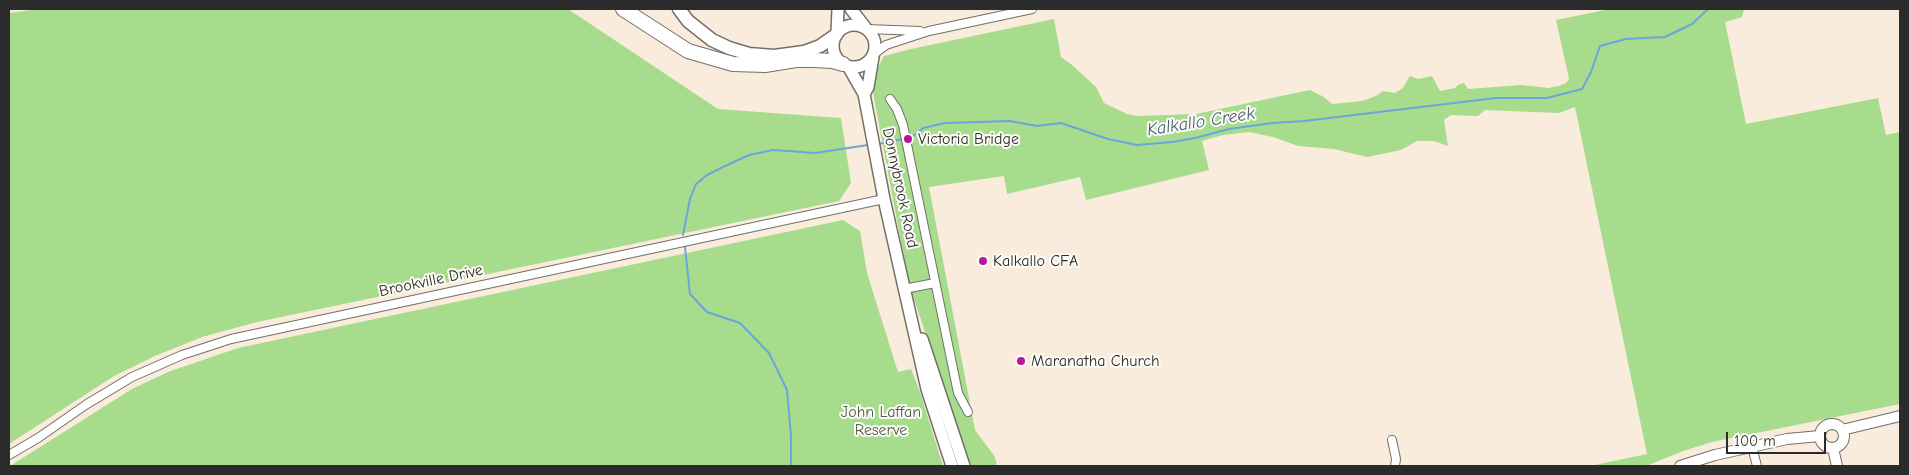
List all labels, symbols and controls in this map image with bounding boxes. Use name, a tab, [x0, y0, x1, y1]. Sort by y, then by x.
water label: Kalkallo Creek	[1145, 103, 1257, 141]
street label: Donnybrook Road	[878, 126, 922, 250]
place label: Victoria Bridge	[918, 129, 1019, 149]
marker: Victoria Bridge	[902, 133, 914, 145]
place label: Kalkallo CFA	[993, 251, 1078, 271]
marker: Kalkallo CFA	[977, 255, 989, 267]
street label: Brookville Drive	[377, 261, 485, 301]
place label: Maranatha Church	[1031, 351, 1160, 371]
marker: Maranatha Church	[1015, 355, 1027, 367]
park label: John Laffan Reserve	[841, 402, 921, 440]
scale bar	[1729, 422, 1829, 454]
text: 100 m	[1734, 432, 1776, 450]

